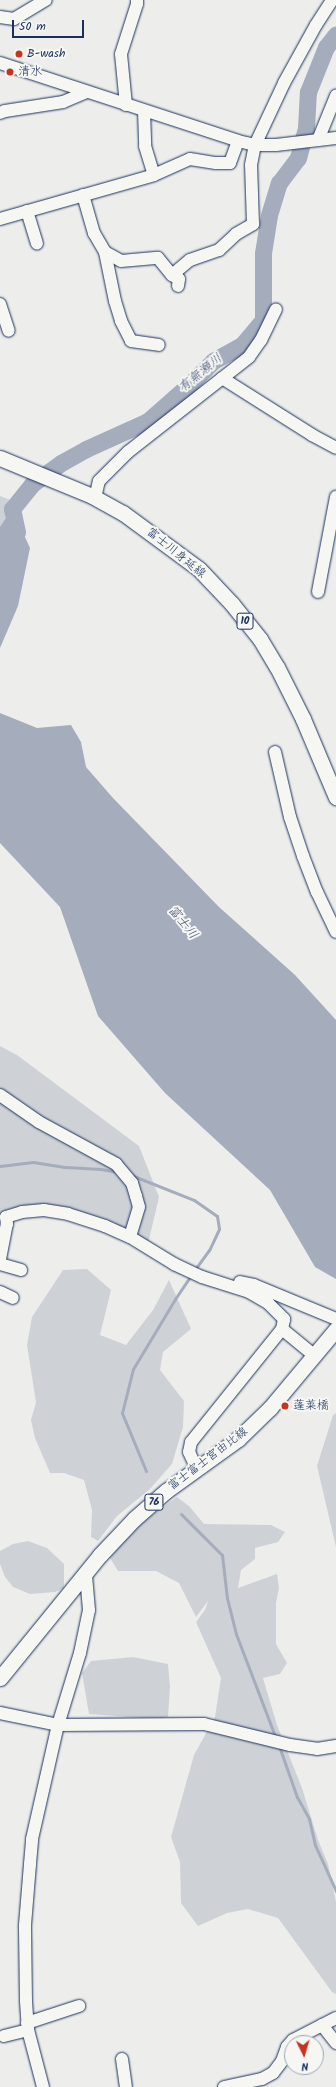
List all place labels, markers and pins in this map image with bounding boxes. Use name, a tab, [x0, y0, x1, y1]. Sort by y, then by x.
place label: B-wash	[27, 47, 65, 61]
marker: B-wash	[14, 49, 24, 59]
place label: 清水	[18, 65, 42, 79]
marker: 清水	[5, 67, 15, 77]
place label: 蓬莱橋	[293, 1399, 329, 1413]
marker: 蓬莱橋	[280, 1401, 290, 1411]

